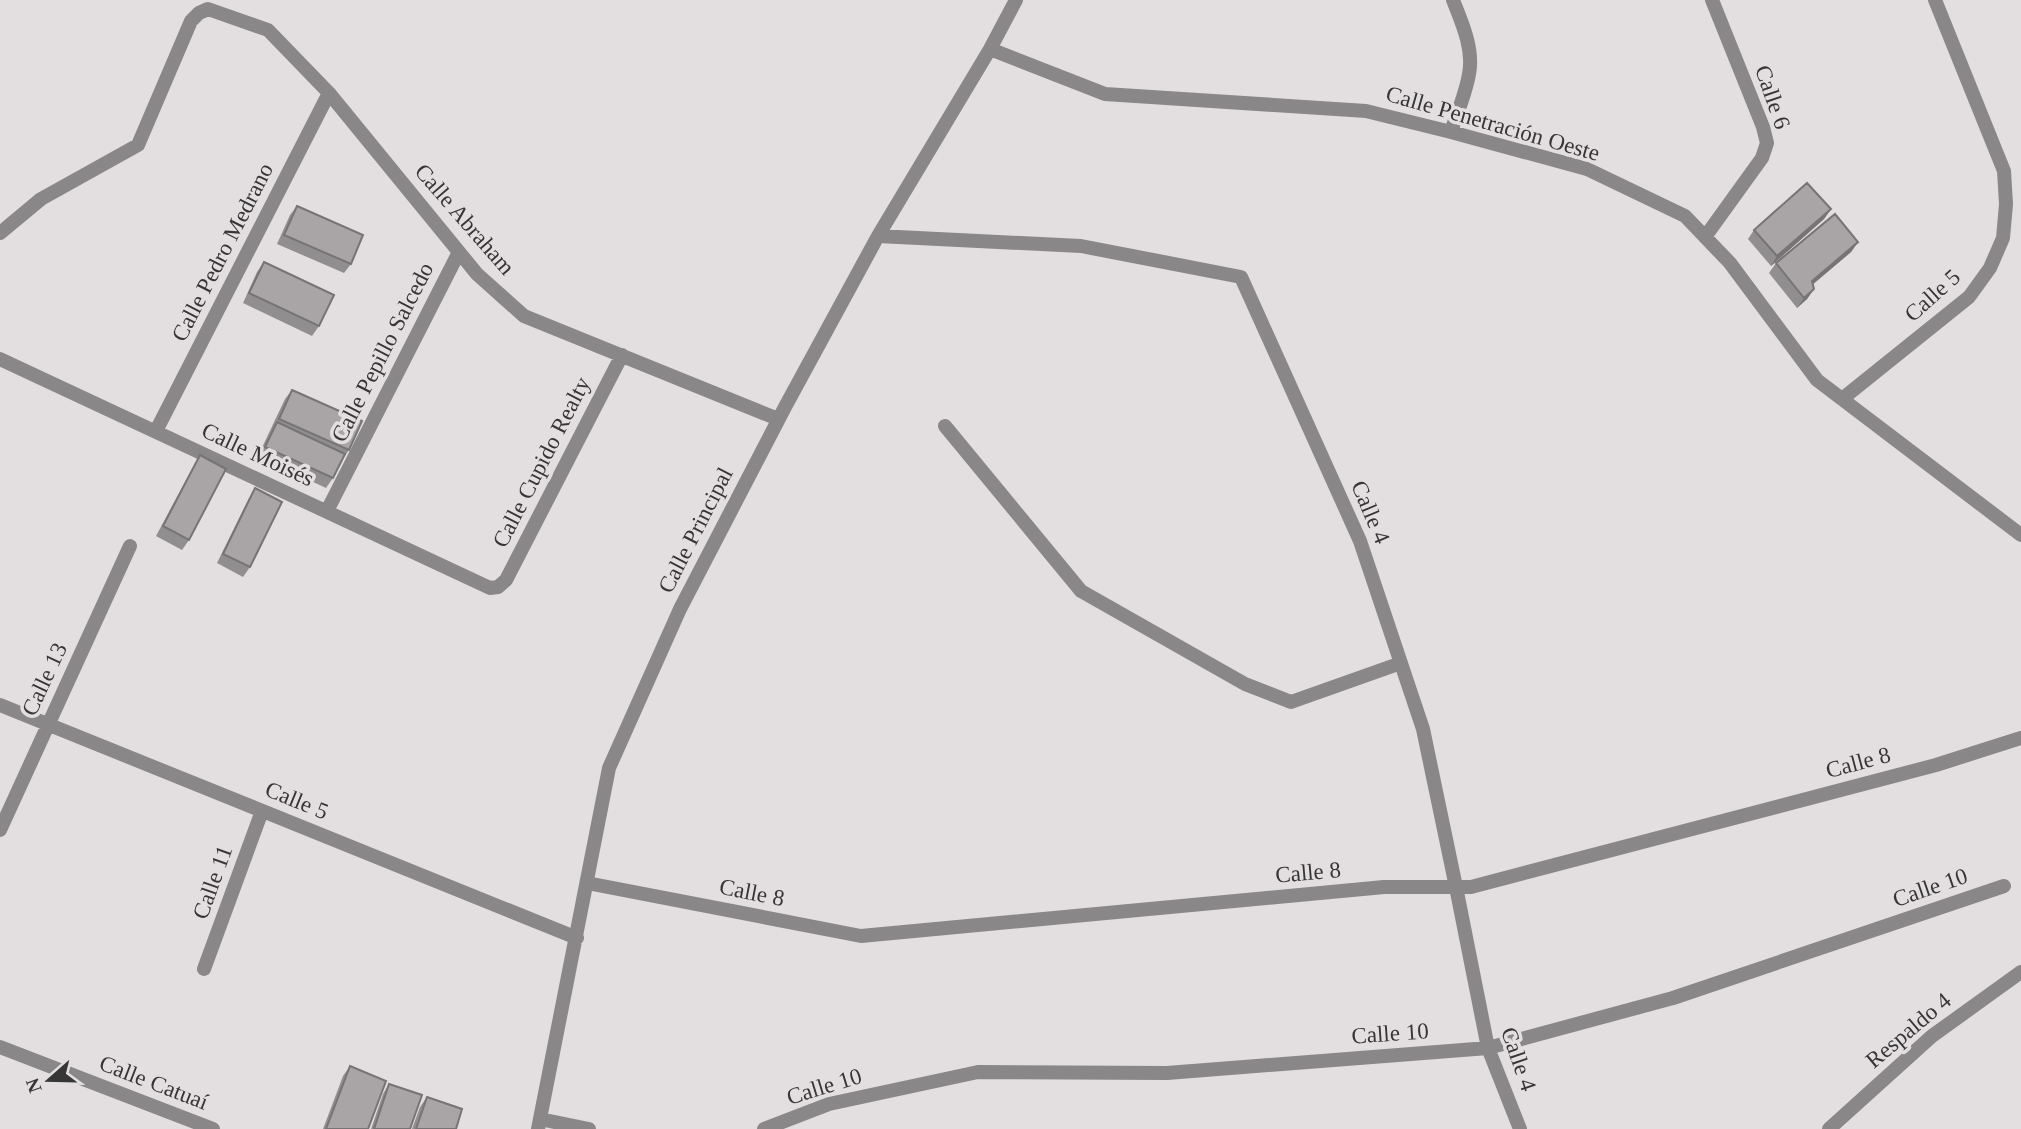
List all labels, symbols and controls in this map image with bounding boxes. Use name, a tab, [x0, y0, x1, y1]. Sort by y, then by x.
street label: Calle 6	[1750, 62, 1795, 132]
street label: Calle Penetración Oeste	[1383, 81, 1603, 166]
street label: Calle Pedro Medrano	[167, 159, 278, 346]
street label: Calle Abraham	[410, 159, 520, 280]
street label: Calle Pepillo Salcedo	[326, 258, 439, 446]
street label: Calle 5	[1900, 264, 1965, 327]
street label: Calle Cupido Realty	[488, 372, 595, 552]
street label: Calle Moisés	[198, 418, 318, 491]
street label: Calle Principal	[653, 463, 738, 597]
street label: Calle 4	[1346, 477, 1395, 548]
street label: Calle 13	[17, 639, 72, 720]
street label: Calle 8	[1823, 742, 1893, 783]
street label: Calle 5	[262, 777, 332, 824]
street label: Calle 11	[188, 842, 237, 922]
street label: Calle 8	[1274, 857, 1342, 888]
street label: Calle 10	[1890, 863, 1971, 912]
street label: Calle 8	[717, 874, 787, 911]
street label: Respaldo 4	[1861, 987, 1956, 1073]
street label: Calle 10	[1351, 1018, 1429, 1049]
street label: Calle 4	[1496, 1024, 1541, 1095]
north arrow	[14, 1045, 84, 1115]
street label: Calle Catuaí	[96, 1050, 212, 1115]
street label: Calle 10	[784, 1063, 865, 1110]
text: N	[21, 1075, 46, 1096]

